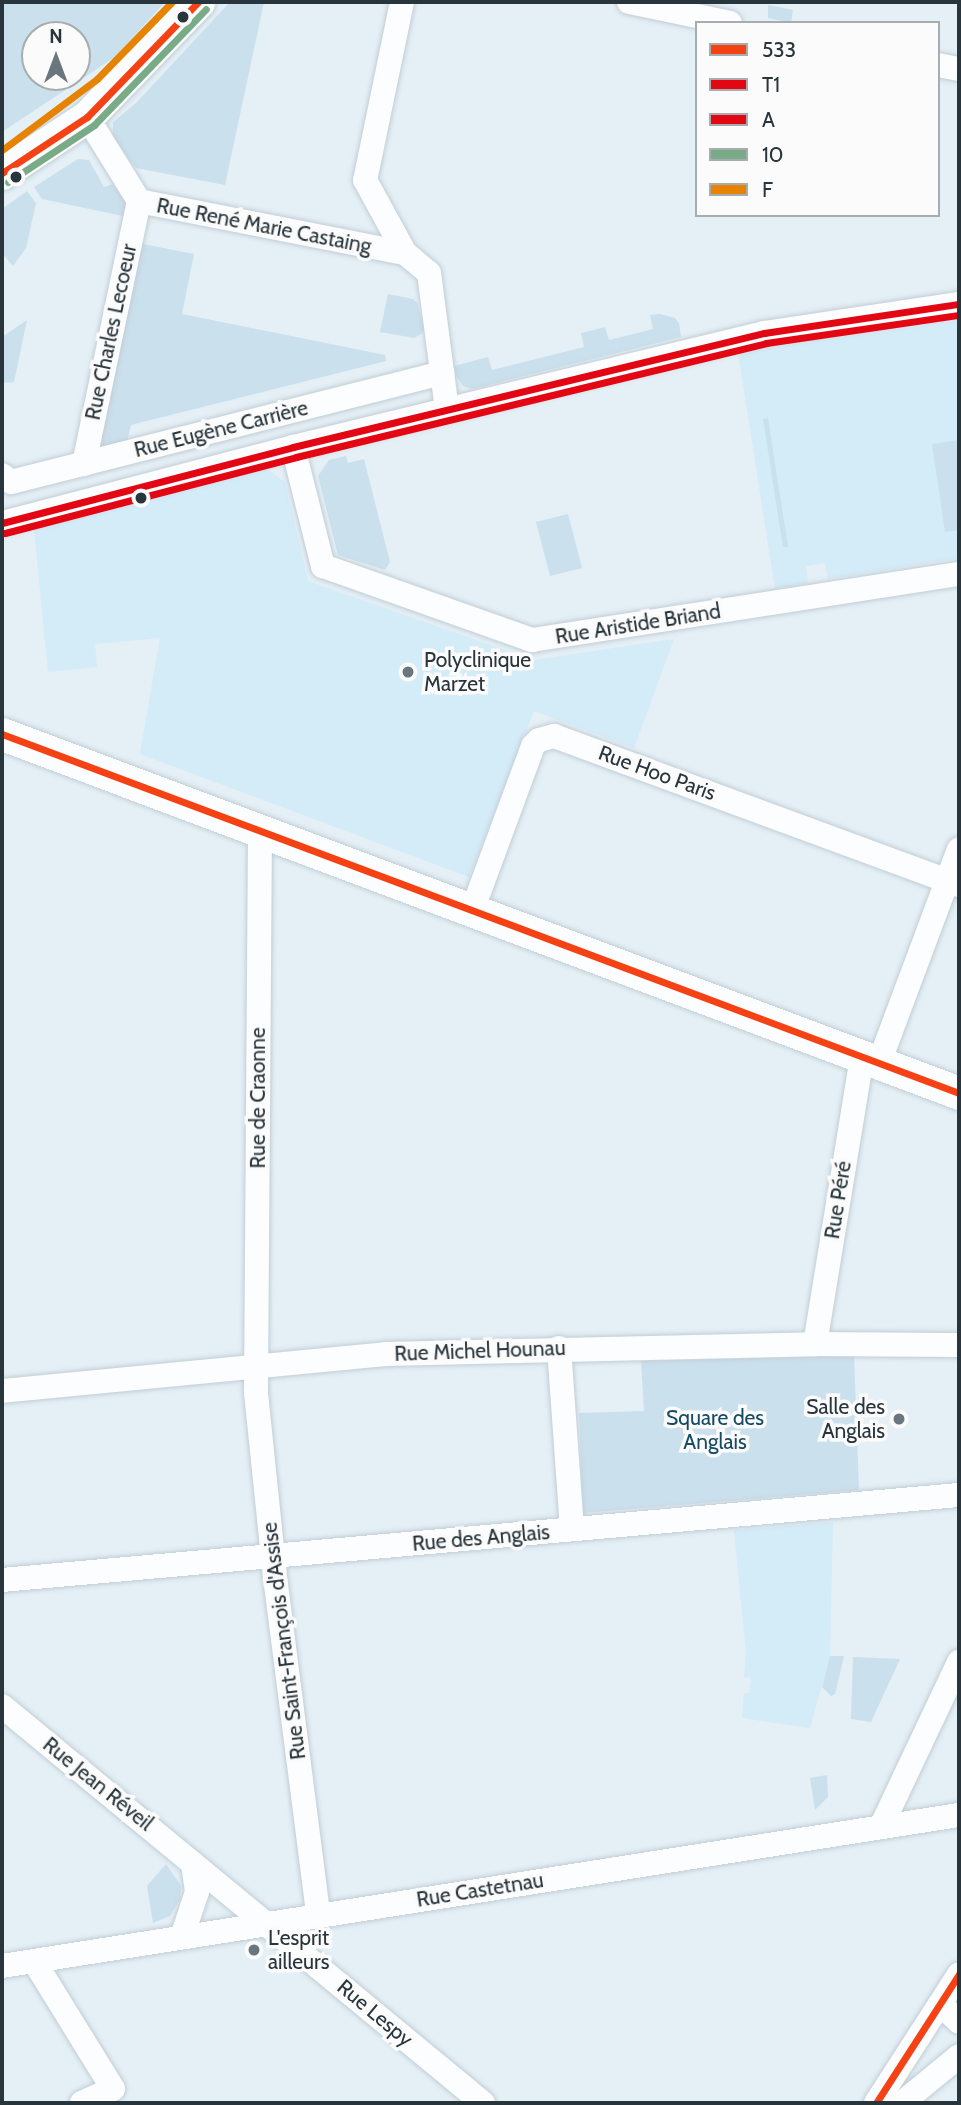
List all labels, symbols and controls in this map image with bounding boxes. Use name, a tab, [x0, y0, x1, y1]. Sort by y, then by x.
unlabelled marker	[176, 10, 190, 24]
north arrow	[21, 21, 91, 91]
legend	[695, 21, 940, 217]
text: N	[49, 25, 63, 48]
text: 533	[762, 37, 796, 62]
text: T1	[762, 72, 780, 97]
text: A	[762, 107, 775, 132]
text: 10	[762, 142, 784, 167]
unlabelled marker	[9, 170, 23, 184]
text: F	[762, 177, 773, 202]
street label: Rue René Marie Castaing	[154, 193, 374, 259]
street label: Rue Charles Lecoeur	[80, 242, 142, 422]
street label: Rue Eugène Carrière	[132, 395, 310, 463]
unlabelled marker	[134, 491, 148, 505]
street label: Rue Aristide Briand	[553, 598, 723, 650]
place label: Polyclinique Marzet	[424, 647, 531, 697]
marker: Polyclinique Marzet	[398, 662, 418, 682]
street label: Rue Hoo Paris	[595, 740, 719, 806]
street label: Rue de Craonne	[245, 1027, 271, 1169]
street label: Rue Péré	[819, 1159, 857, 1241]
street label: Rue Michel Hounau	[394, 1335, 566, 1367]
place label: Salle des Anglais	[806, 1394, 885, 1444]
park label: Square des Anglais	[666, 1405, 764, 1455]
marker: Salle des Anglais	[891, 1411, 907, 1427]
street label: Rue des Anglais	[411, 1519, 551, 1557]
street label: Rue Saint-François d'Assise	[257, 1521, 311, 1761]
street label: Rue Jean Réveil	[38, 1732, 158, 1836]
street label: Rue Castetnau	[415, 1868, 545, 1912]
place label: L'esprit ailleurs	[268, 1925, 329, 1975]
marker: L'esprit ailleurs	[246, 1942, 262, 1958]
street label: Rue Lespy	[332, 1974, 418, 2052]

